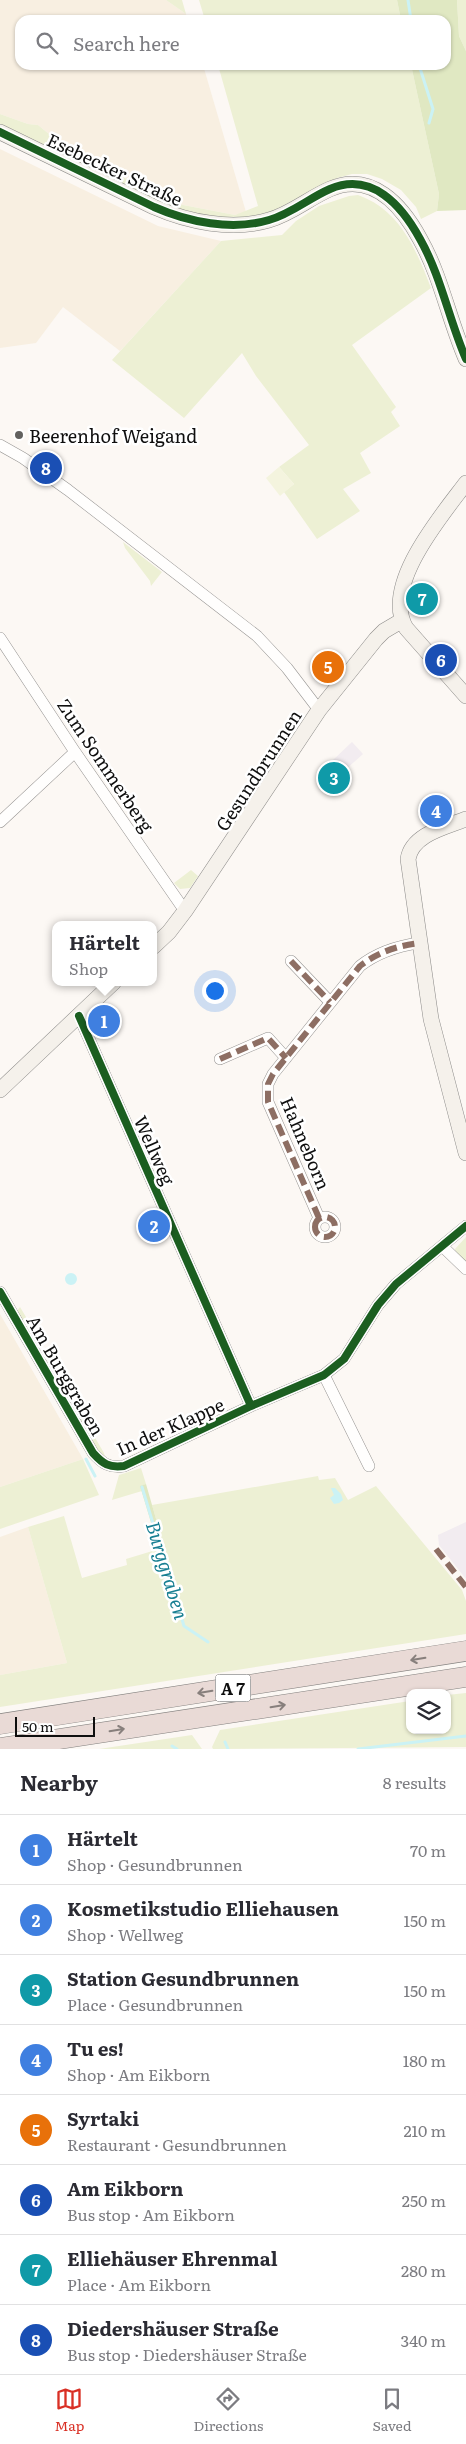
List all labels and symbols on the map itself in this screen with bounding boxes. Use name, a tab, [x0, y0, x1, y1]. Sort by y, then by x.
street label: Esebecker Straße	[43, 126, 187, 212]
place label: Beerenhof Weigand	[29, 422, 197, 449]
marker: Beerenhof Weigand	[13, 429, 25, 441]
pin: 8	[30, 449, 62, 487]
pin: 7	[406, 580, 438, 618]
pin: 6	[425, 641, 457, 679]
pin: 5	[312, 648, 344, 686]
street label: Zum Sommerberg	[51, 693, 161, 838]
street label: Gesundbrunnen	[209, 704, 308, 836]
pin: 3	[318, 759, 350, 797]
pin: 4	[420, 792, 452, 830]
your location	[202, 978, 228, 1004]
pin: 1	[88, 1002, 120, 1040]
street label: Hahneborn	[274, 1092, 338, 1194]
street label: Wellweg	[128, 1111, 183, 1190]
pin: 2	[138, 1207, 170, 1245]
street label: Am Burggraben	[20, 1310, 112, 1440]
street label: In der Klappe	[112, 1390, 228, 1462]
water label: Burggraben	[140, 1518, 196, 1623]
one-way arrow	[410, 1654, 426, 1664]
road number: A 7	[216, 1675, 250, 1702]
one-way arrow	[198, 1688, 214, 1698]
one-way arrow	[270, 1700, 286, 1710]
scale bar	[15, 1714, 95, 1737]
one-way arrow	[109, 1725, 125, 1735]

